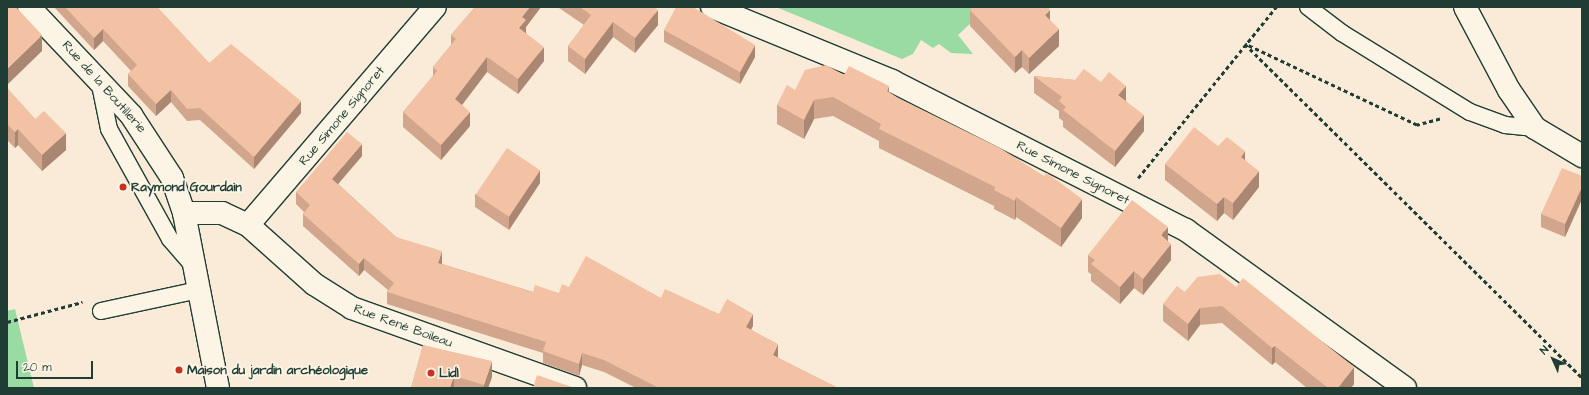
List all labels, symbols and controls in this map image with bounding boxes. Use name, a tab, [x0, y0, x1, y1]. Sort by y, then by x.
street label: Rue de la Boutillerie	[59, 38, 149, 136]
street label: Rue Simone Signoret	[296, 63, 388, 169]
street label: Rue Simone Signoret	[1014, 138, 1132, 208]
place label: Raymond Gourdain	[131, 179, 242, 195]
marker: Raymond Gourdain	[118, 182, 128, 192]
street label: Rue René Boileau	[351, 301, 455, 351]
north arrow	[1533, 339, 1573, 379]
text: N	[1536, 342, 1552, 358]
scale bar	[18, 353, 95, 379]
text: 20 m	[23, 359, 52, 376]
place label: Maison du jardin archéologique	[187, 362, 368, 378]
marker: Maison du jardin archéologique	[174, 365, 184, 375]
place label: Lidl	[439, 365, 459, 381]
marker: Lidl	[426, 368, 436, 378]

